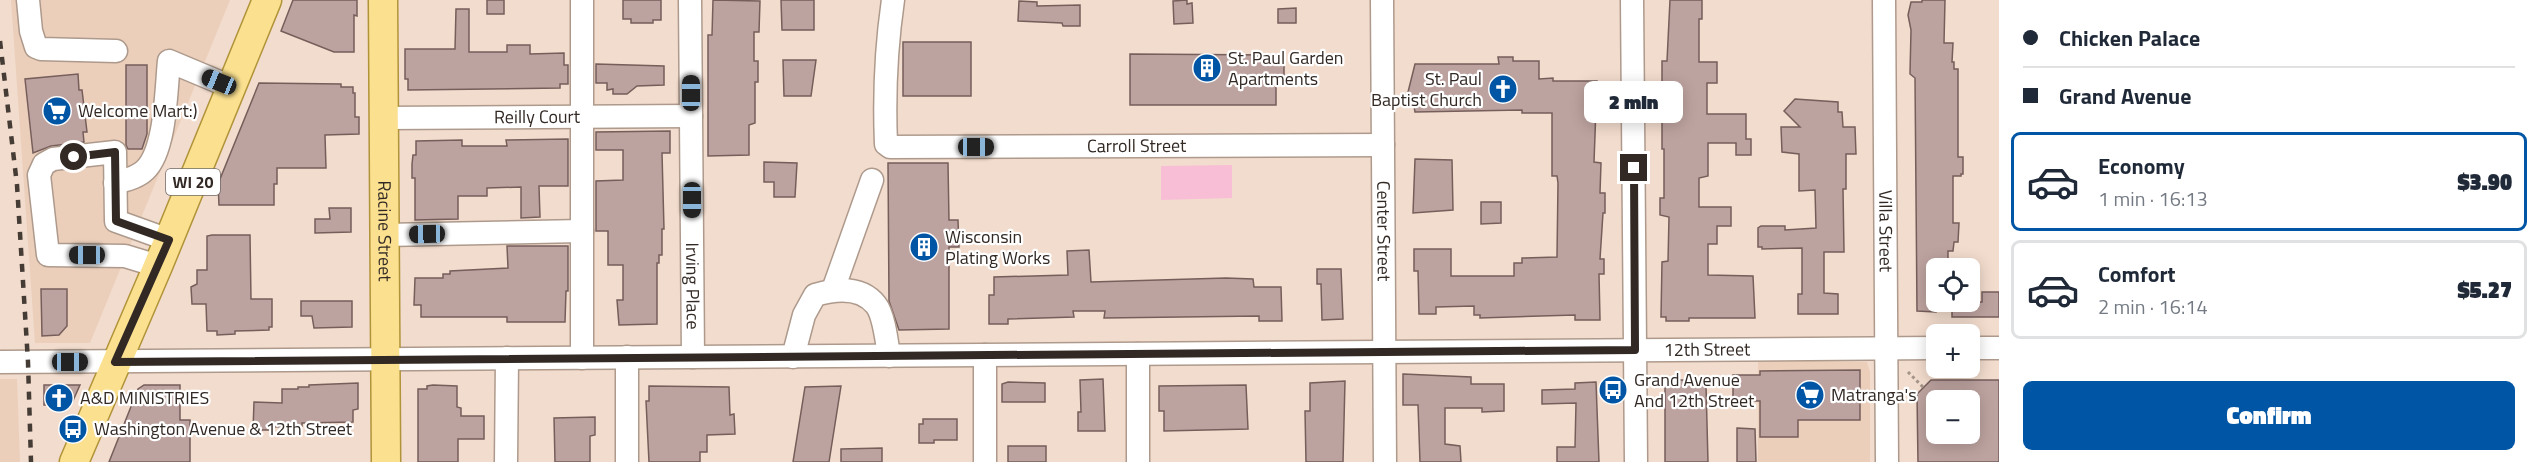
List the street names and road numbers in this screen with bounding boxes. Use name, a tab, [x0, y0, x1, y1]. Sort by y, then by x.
street label: Reilly Court	[494, 103, 581, 130]
street label: Carroll Street	[1087, 132, 1187, 159]
road number: WI 20	[166, 169, 220, 195]
street label: Racine Street	[371, 180, 399, 282]
street label: Center Street	[1370, 181, 1398, 282]
street label: Villa Street	[1872, 190, 1900, 273]
street label: Irving Place	[679, 242, 707, 330]
street label: 12th Street	[1664, 335, 1751, 363]

